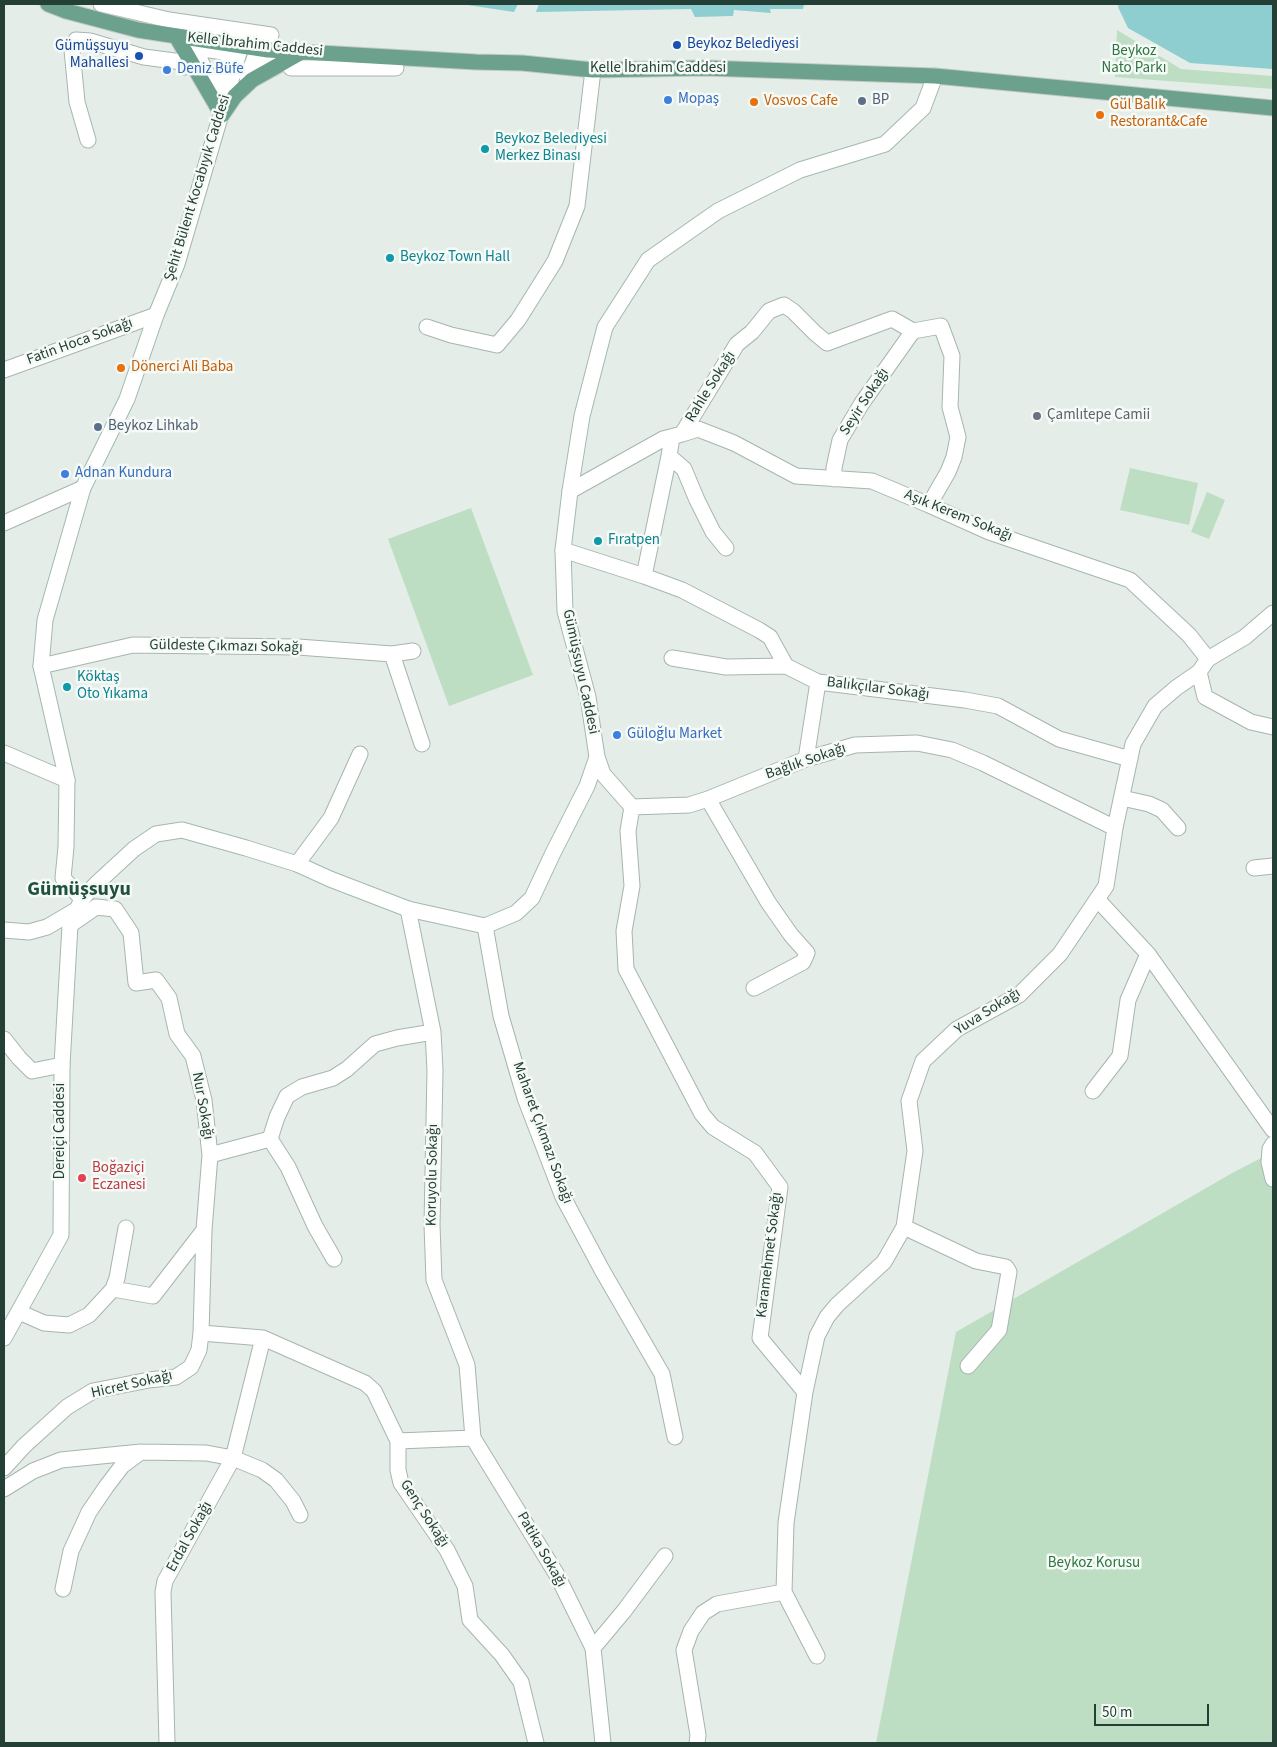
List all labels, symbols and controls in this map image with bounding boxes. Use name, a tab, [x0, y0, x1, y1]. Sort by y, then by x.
street label: Kelle İbrahim Caddesi	[186, 29, 324, 61]
place label: Beykoz Belediyesi	[687, 36, 799, 54]
place label: Gümüşsuyu Mahallesi	[55, 38, 129, 73]
marker: Beykoz Belediyesi	[671, 39, 683, 51]
park label: Beykoz Nato Parkı	[1102, 43, 1166, 78]
marker: Gümüşsuyu Mahallesi	[133, 50, 145, 62]
street label: Kelle İbrahim Caddesi	[590, 60, 726, 78]
place label: Deniz Büfe	[177, 61, 244, 79]
marker: Deniz Büfe	[161, 64, 173, 76]
place label: Mopaş	[678, 91, 719, 109]
place label: BP	[872, 92, 889, 110]
street label: Şehit Bülent Kocabıyık Caddesi	[161, 93, 235, 283]
place label: Vosvos Cafe	[764, 93, 838, 111]
marker: Mopaş	[662, 94, 674, 106]
marker: BP	[856, 95, 868, 107]
marker: Vosvos Cafe	[748, 96, 760, 108]
place label: Gül Balık Restorant&Cafe	[1110, 97, 1207, 132]
marker: Gül Balık Restorant&Cafe	[1094, 109, 1106, 121]
place label: Beykoz Belediyesi Merkez Binası	[495, 131, 607, 166]
marker: Beykoz Belediyesi Merkez Binası	[479, 143, 491, 155]
place label: Beykoz Town Hall	[400, 249, 510, 267]
marker: Beykoz Town Hall	[384, 252, 396, 264]
street label: Fatin Hoca Sokağı	[24, 314, 136, 370]
street label: Rahle Sokağı	[682, 348, 740, 426]
place label: Dönerci Ali Baba	[131, 359, 233, 377]
marker: Dönerci Ali Baba	[115, 362, 127, 374]
street label: Seyir Sokağı	[837, 365, 893, 439]
place label: Çamlıtepe Camii	[1047, 407, 1150, 425]
marker: Çamlıtepe Camii	[1031, 410, 1043, 422]
place label: Beykoz Lihkab	[108, 418, 198, 436]
marker: Beykoz Lihkab	[92, 421, 104, 433]
place label: Adnan Kundura	[75, 465, 172, 483]
marker: Adnan Kundura	[59, 468, 71, 480]
street label: Aşık Kerem Sokağı	[901, 486, 1015, 546]
place label: Fıratpen	[608, 532, 660, 550]
marker: Fıratpen	[592, 535, 604, 547]
street label: Gümüşsuyu Caddesi	[558, 608, 602, 736]
street label: Güldeste Çıkmazı Sokağı	[149, 637, 303, 657]
place label: Köktaş Oto Yıkama	[77, 669, 148, 704]
street label: Balıkçılar Sokağı	[826, 674, 930, 704]
marker: Köktaş Oto Yıkama	[61, 681, 73, 693]
place label: Güloğlu Market	[627, 726, 722, 744]
marker: Güloğlu Market	[611, 729, 623, 741]
street label: Bağlık Sokağı	[763, 740, 849, 784]
district label: Gümüşsuyu	[27, 879, 131, 903]
street label: Yuva Sokağı	[952, 985, 1024, 1039]
street label: Maharet Çıkmazı Sokağı	[508, 1060, 576, 1206]
street label: Nur Sokağı	[187, 1071, 217, 1141]
street label: Dereiçi Caddesi	[52, 1083, 70, 1179]
street label: Koruyolu Sokağı	[423, 1124, 443, 1226]
place label: Boğaziçi Eczanesi	[92, 1160, 146, 1195]
marker: Boğaziçi Eczanesi	[76, 1172, 88, 1184]
street label: Karamehmet Sokağı	[753, 1191, 787, 1319]
street label: Hicret Sokağı	[90, 1367, 174, 1403]
street label: Genç Sokağı	[395, 1477, 453, 1551]
street label: Erdal Sokağı	[163, 1499, 217, 1575]
street label: Patika Sokağı	[512, 1509, 570, 1591]
park label: Beykoz Korusu	[1048, 1555, 1140, 1573]
scale bar	[1097, 1694, 1212, 1726]
text: 50 m	[1102, 1702, 1132, 1723]

